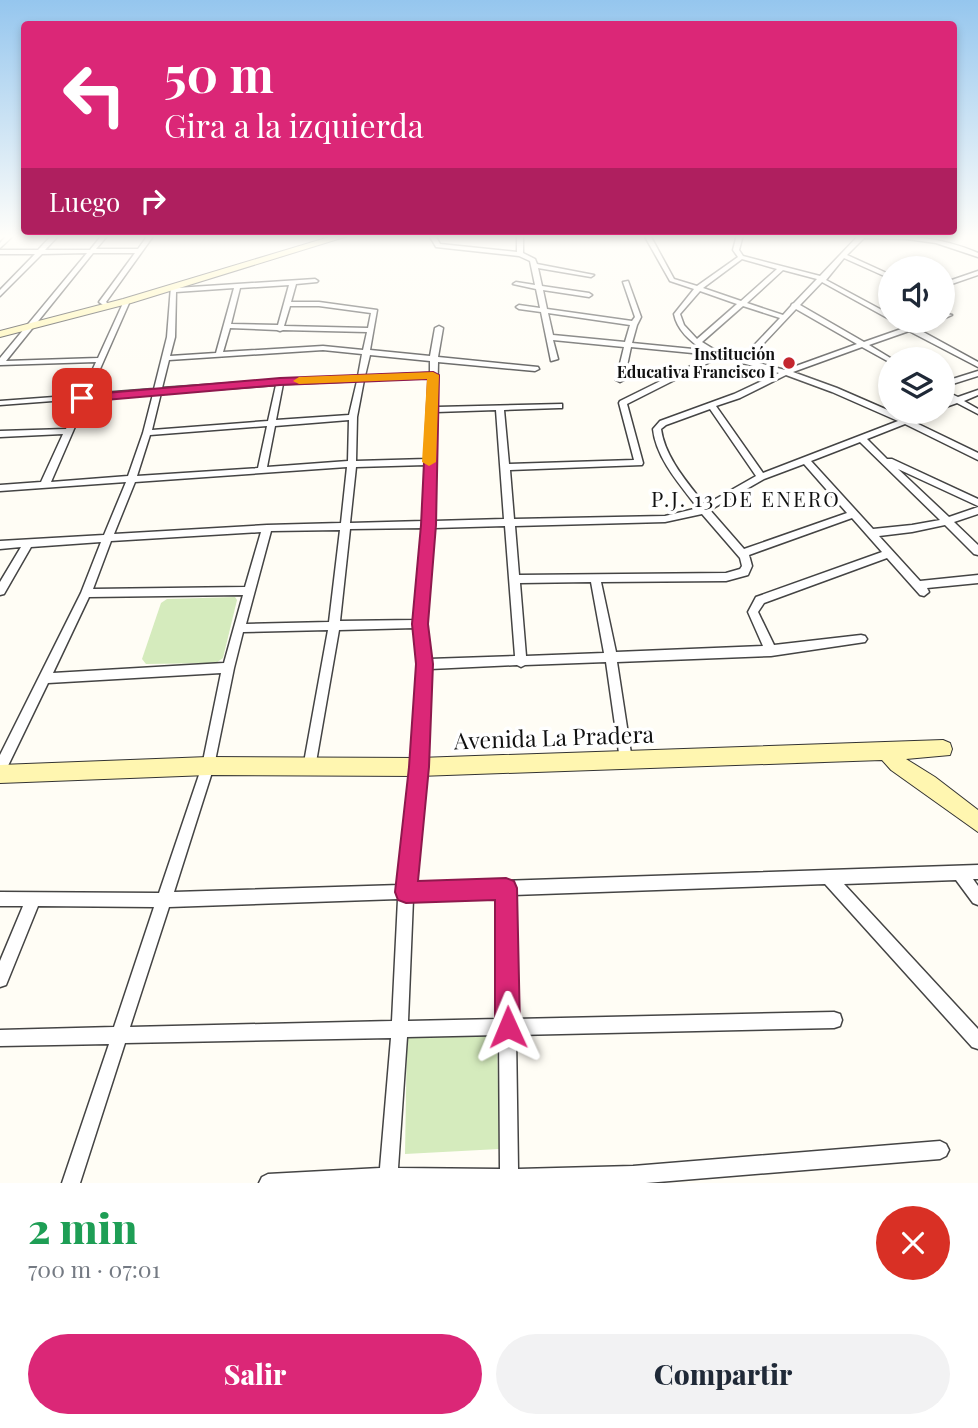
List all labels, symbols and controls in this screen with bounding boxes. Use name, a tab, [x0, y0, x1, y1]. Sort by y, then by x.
text: 50 m	[164, 40, 274, 105]
icon: left	[49, 49, 140, 140]
text: Gira a la izquierda	[164, 103, 424, 146]
icon: right	[134, 182, 172, 220]
text: Luego	[49, 184, 120, 219]
map controls	[878, 256, 955, 424]
button: sound	[878, 256, 955, 333]
place label: Institución Educativa Francisco I	[617, 343, 775, 382]
button: layers	[878, 347, 955, 424]
marker: Institución Educativa Francisco I	[781, 355, 797, 371]
pin	[52, 368, 112, 428]
icon: arrive	[63, 379, 101, 417]
district label: P.J. 13 DE ENERO	[651, 484, 841, 512]
street label: Avenida La Pradera	[452, 717, 655, 756]
position arrow	[471, 990, 545, 1064]
text: 2 min	[28, 1199, 137, 1255]
button: close	[876, 1206, 950, 1280]
text: 700 m · 07:01	[28, 1253, 160, 1284]
button: Salir	[28, 1334, 482, 1414]
button: Compartir	[496, 1334, 950, 1414]

